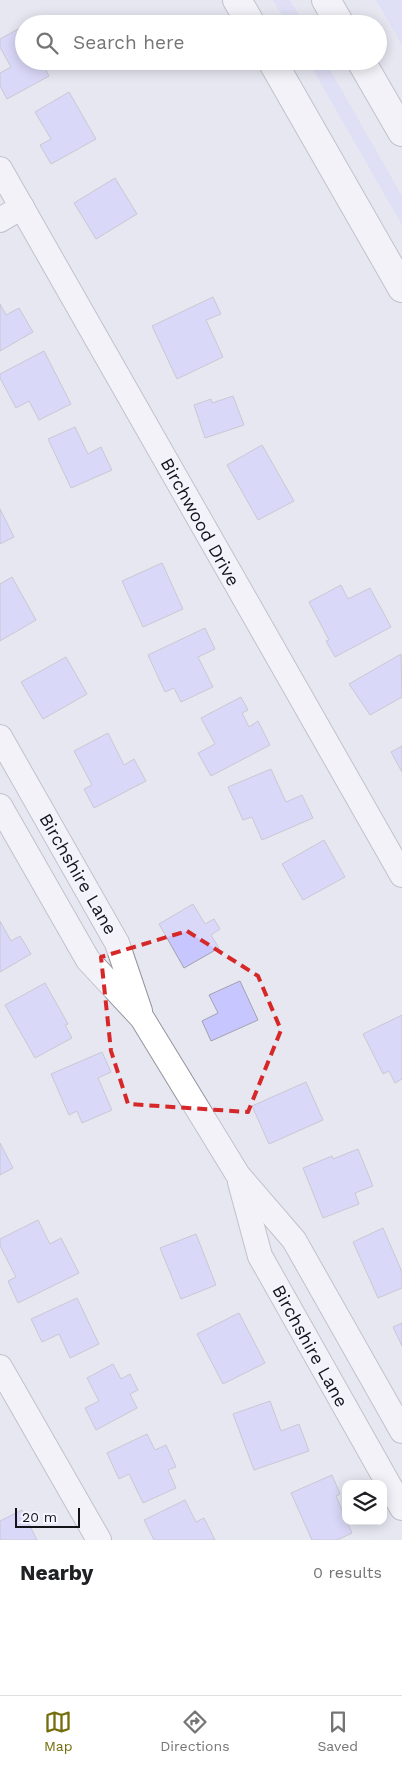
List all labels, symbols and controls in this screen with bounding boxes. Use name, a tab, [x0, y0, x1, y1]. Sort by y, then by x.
search box	[15, 15, 387, 70]
icon: search	[33, 29, 61, 57]
text: Search here	[73, 31, 184, 54]
street label: Birchwood Drive	[157, 454, 244, 589]
street label: Birchshire Lane	[35, 809, 122, 938]
street label: Birchshire Lane	[268, 1281, 353, 1410]
map controls	[342, 1480, 387, 1525]
button: layers	[342, 1480, 387, 1525]
scale bar	[15, 1505, 80, 1528]
text: 20 m	[22, 1509, 57, 1525]
text: Nearby	[20, 1560, 93, 1585]
text: 0 results	[313, 1563, 382, 1582]
tab: Map	[44, 1708, 73, 1754]
tab: Directions	[160, 1708, 230, 1754]
tab: Saved	[317, 1708, 358, 1754]

